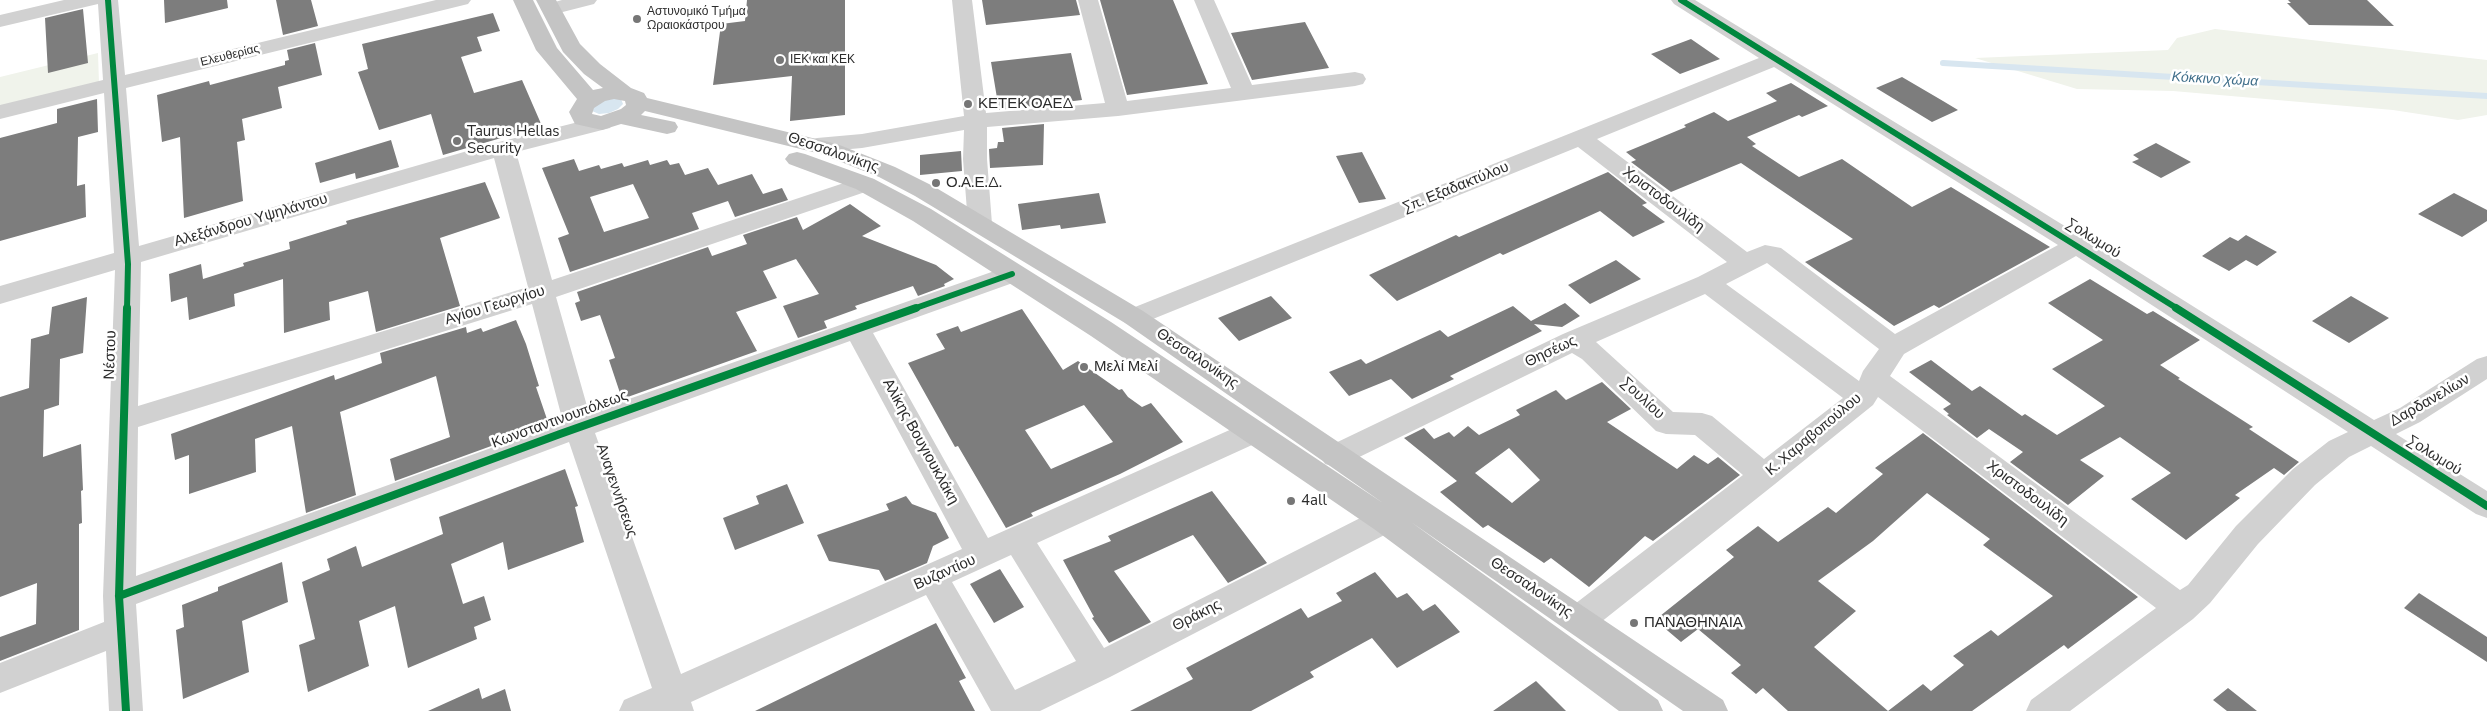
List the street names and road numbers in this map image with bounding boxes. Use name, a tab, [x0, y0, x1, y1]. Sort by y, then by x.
street label: Ελευθερίας	[199, 42, 261, 70]
street label: Θεσσαλονίκης	[785, 129, 881, 177]
street label: Σπ. Εξαδακτύλου	[1400, 159, 1512, 217]
street label: Χριστοδουλίδη	[1619, 163, 1707, 237]
street label: Αλεξάνδρου Υψηλάντου	[172, 190, 330, 252]
street label: Σολωμού	[2062, 215, 2124, 263]
street label: Αγίου Γεωργίου	[443, 282, 547, 330]
street label: Θεσσαλονίκης	[1153, 325, 1241, 393]
street label: Νέστου	[101, 330, 121, 380]
street label: Θησέως	[1522, 332, 1580, 372]
street label: Δαρδανελίων	[2387, 371, 2473, 431]
street label: Σουλίου	[1617, 374, 1667, 424]
street label: Αλίκης Βουγιουκλάκη	[878, 376, 962, 508]
street label: Κωνσταντινουπόλεως	[490, 387, 630, 453]
street label: Κ. Χαραβοπούλου	[1763, 390, 1865, 480]
street label: Σολωμού	[2403, 432, 2465, 480]
street label: Αναγεννήσεως	[591, 442, 641, 540]
street label: Χριστοδουλίδη	[1983, 457, 2071, 531]
street label: Βυζαντίου	[911, 551, 979, 595]
street label: Θεσσαλονίκης	[1487, 554, 1575, 622]
street label: Θράκης	[1170, 596, 1224, 636]

